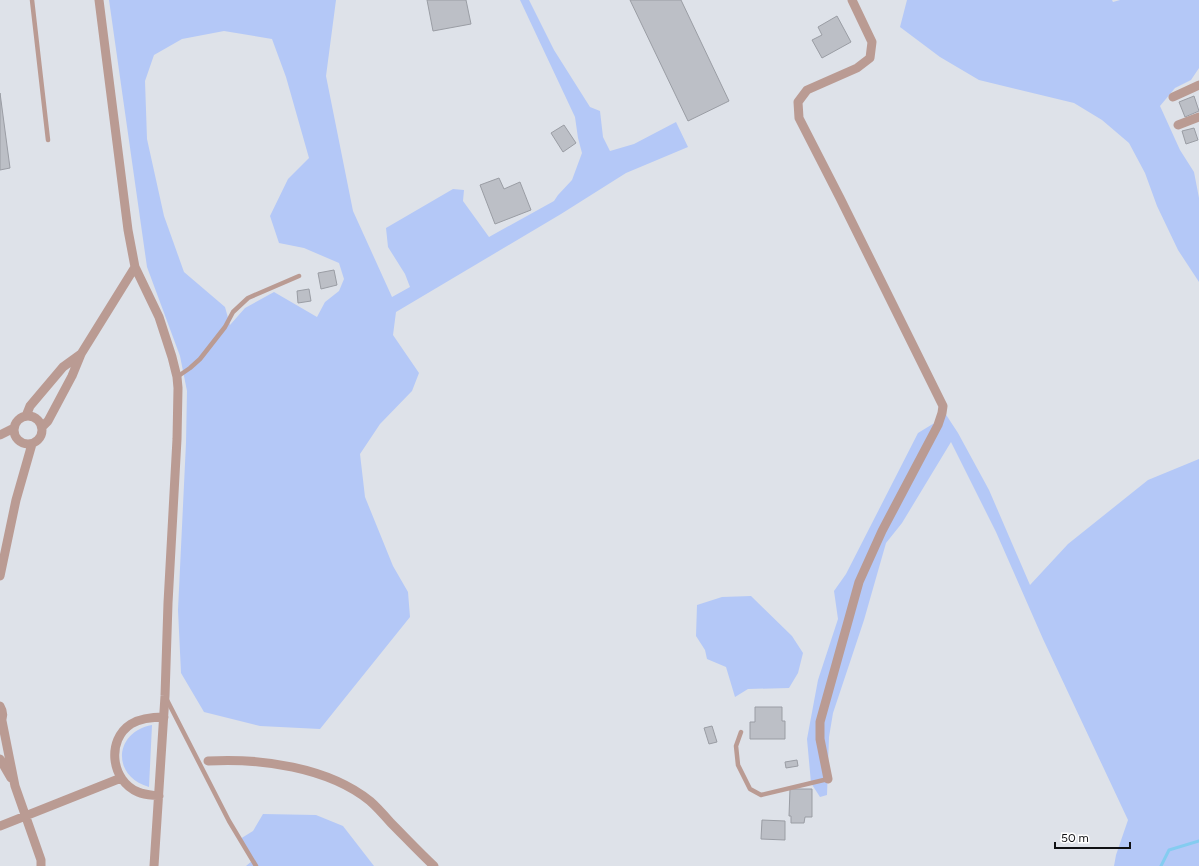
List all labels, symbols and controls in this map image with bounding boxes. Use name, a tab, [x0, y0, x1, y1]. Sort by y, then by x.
scale bar	[1055, 824, 1130, 850]
text: 50 m	[1061, 831, 1089, 845]

